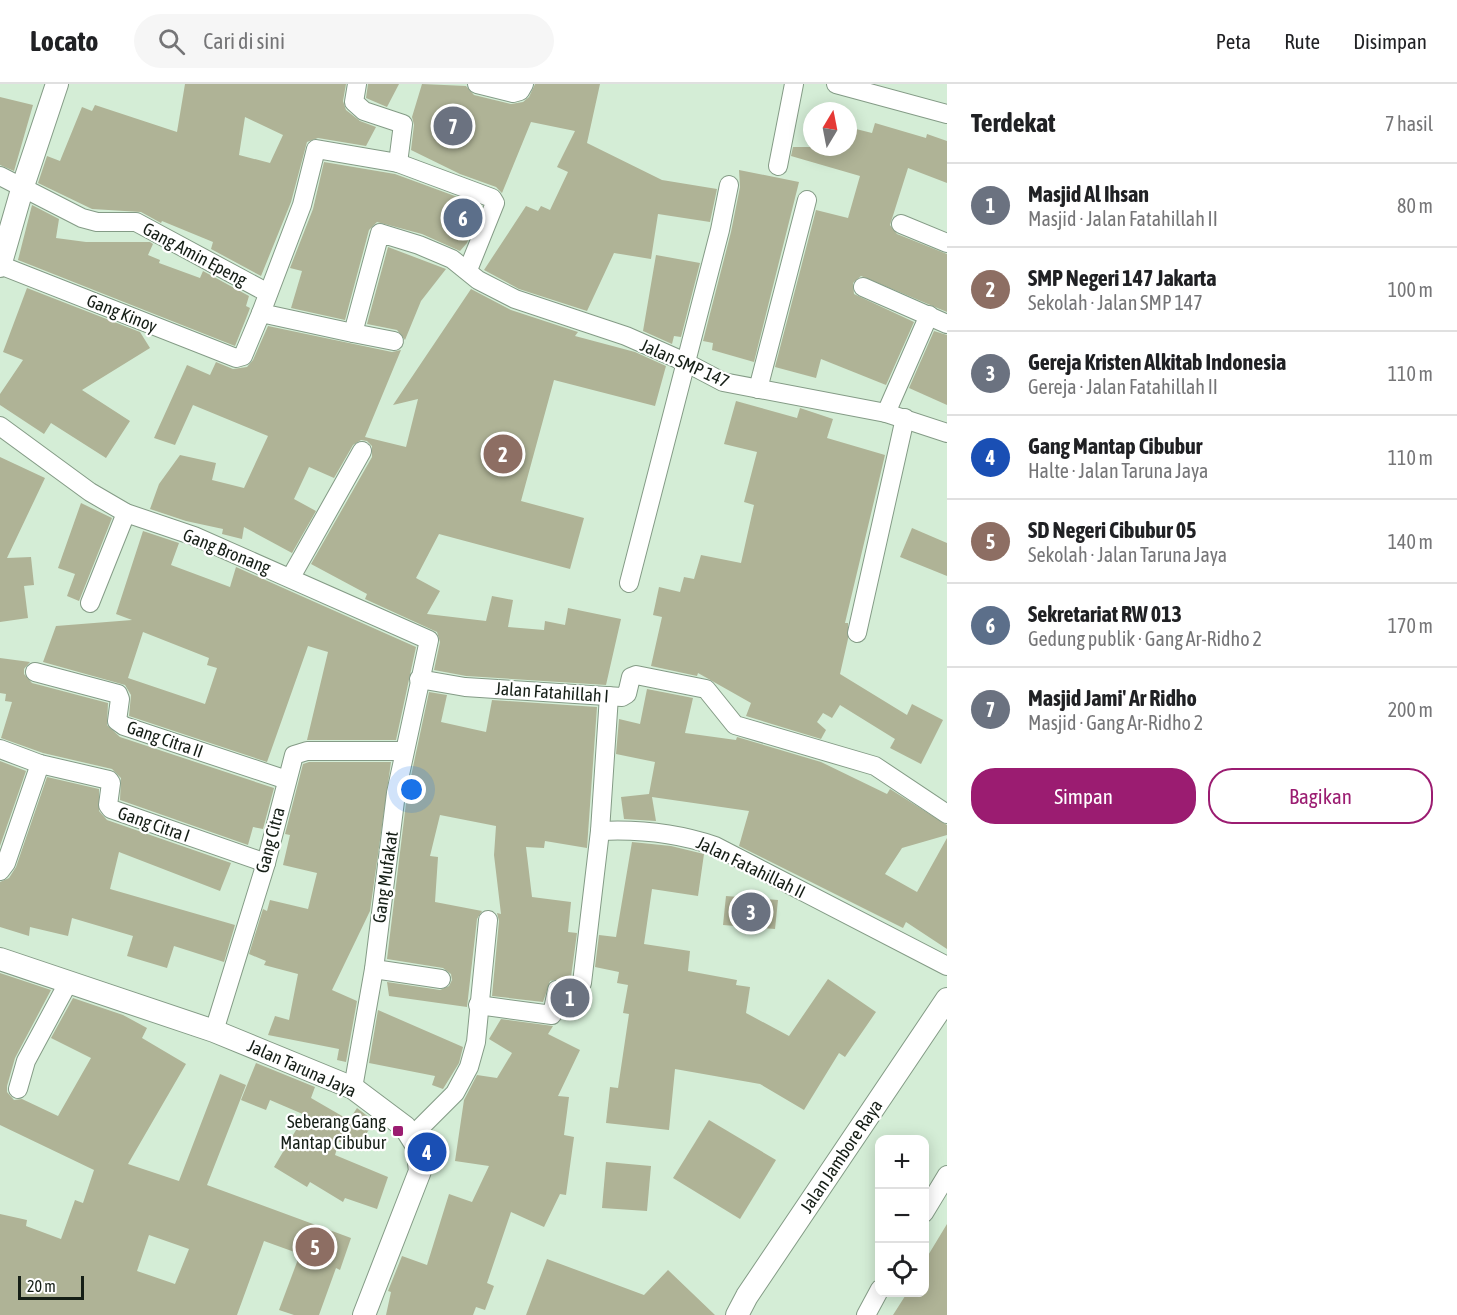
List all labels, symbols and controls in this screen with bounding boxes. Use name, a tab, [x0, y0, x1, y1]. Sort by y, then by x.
search box	[134, 14, 554, 68]
text: Locato	[30, 25, 98, 57]
icon: search	[155, 25, 188, 58]
text: Cari di sini	[203, 28, 285, 54]
text: Peta	[1216, 29, 1251, 53]
text: Rute	[1284, 29, 1320, 53]
text: Disimpan	[1353, 29, 1427, 53]
north arrow	[803, 102, 857, 156]
pin: 7	[434, 104, 472, 148]
text: Terdekat	[971, 108, 1055, 138]
text: 7 hasil	[1385, 112, 1433, 135]
text: Masjid Al Ihsan	[1028, 181, 1149, 207]
text: 1	[986, 194, 995, 217]
text: 80 m	[1397, 194, 1433, 217]
pin: 6	[444, 196, 482, 240]
text: Masjid · Jalan Fatahillah II	[1028, 207, 1218, 230]
street label: Gang Amin Epeng	[139, 218, 251, 290]
text: SMP Negeri 147 Jakarta	[1028, 265, 1216, 291]
text: 2	[986, 278, 995, 301]
text: 100 m	[1388, 278, 1433, 301]
street label: Gang Kinoy	[84, 289, 160, 337]
text: Sekolah · Jalan SMP 147	[1028, 291, 1203, 314]
street label: Jalan SMP 147	[637, 334, 733, 392]
text: Gereja Kristen Alkitab Indonesia	[1028, 349, 1286, 375]
text: 3	[986, 362, 995, 385]
text: 110 m	[1388, 362, 1433, 385]
text: Gereja · Jalan Fatahillah II	[1028, 375, 1218, 398]
pin: 2	[484, 432, 522, 476]
text: Gang Mantap Cibubur	[1028, 433, 1202, 459]
text: 4	[986, 446, 995, 469]
text: 110 m	[1388, 446, 1433, 469]
text: Halte · Jalan Taruna Jaya	[1028, 459, 1208, 482]
text: SD Negeri Cibubur 05	[1028, 517, 1196, 543]
street label: Gang Bronang	[180, 524, 274, 578]
text: 5	[986, 530, 995, 553]
text: 140 m	[1388, 530, 1433, 553]
text: Sekolah · Jalan Taruna Jaya	[1028, 543, 1227, 566]
text: Sekretariat RW 013	[1028, 601, 1182, 627]
text: 6	[986, 614, 995, 637]
text: 170 m	[1388, 614, 1433, 637]
text: Gedung publik · Gang Ar-Ridho 2	[1028, 627, 1262, 650]
street label: Jalan Fatahillah I	[494, 678, 610, 706]
text: Masjid Jami' Ar Ridho	[1028, 685, 1197, 711]
text: 7	[986, 698, 995, 721]
text: 200 m	[1388, 698, 1433, 721]
text: Masjid · Gang Ar-Ridho 2	[1028, 711, 1203, 734]
street label: Gang Citra II	[124, 716, 206, 762]
button: Simpan	[971, 768, 1196, 824]
button: Bagikan	[1208, 768, 1433, 824]
your location	[397, 775, 426, 804]
street label: Gang Citra I	[115, 802, 193, 846]
street label: Gang Citra	[251, 805, 289, 875]
street label: Gang Mufakat	[368, 830, 402, 924]
street label: Jalan Fatahillah II	[693, 832, 809, 902]
pin: 3	[732, 890, 771, 934]
pin: 1	[550, 976, 590, 1020]
street label: Jalan Taruna Jaya	[244, 1035, 360, 1101]
street label: Jalan Jambore Raya	[796, 1096, 886, 1216]
place label: Seberang Gang Mantap Cibubur	[280, 1111, 387, 1153]
marker: Seberang Gang Mantap Cibubur	[391, 1124, 405, 1138]
pin: 4	[408, 1130, 446, 1174]
map controls	[875, 1135, 929, 1297]
button: +	[875, 1135, 929, 1189]
button: −	[875, 1189, 929, 1243]
pin: 5	[296, 1224, 334, 1270]
button: locate	[875, 1243, 929, 1297]
scale bar	[18, 1273, 84, 1300]
text: 20 m	[27, 1277, 56, 1295]

